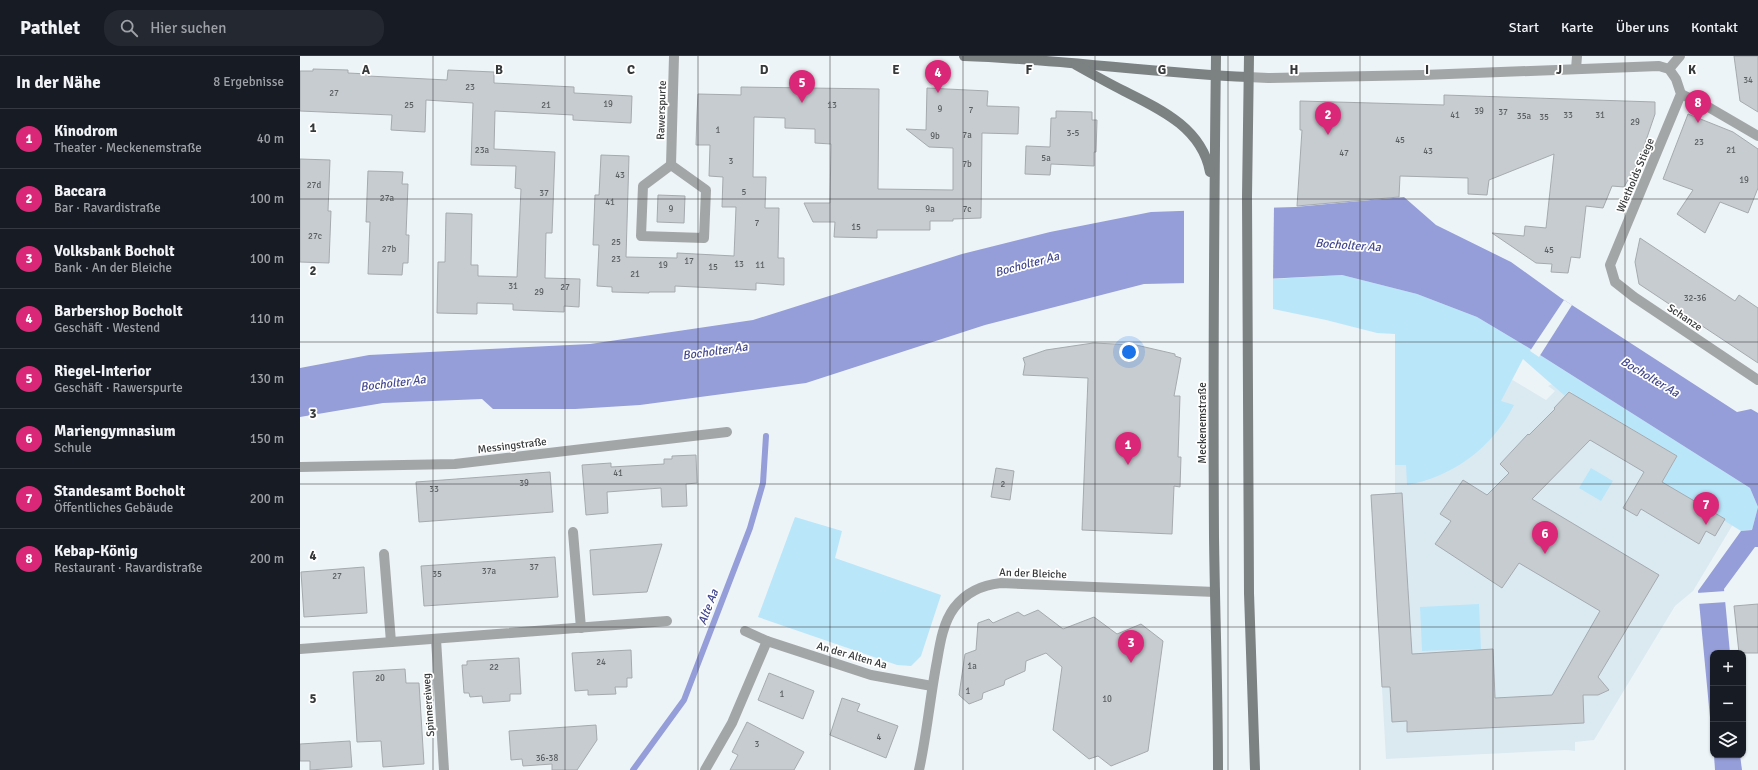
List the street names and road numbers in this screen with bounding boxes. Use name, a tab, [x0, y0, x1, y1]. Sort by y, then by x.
street label: Rawerspurte	[654, 80, 669, 140]
street label: Wietholds Stiege	[1614, 136, 1657, 214]
street label: Schanze	[1665, 301, 1705, 334]
street label: Meckenemstraße	[1196, 382, 1209, 464]
street label: Messingstraße	[477, 435, 547, 456]
street label: An der Bleiche	[999, 566, 1067, 581]
street label: An der Alten Aa	[815, 639, 889, 672]
street label: Spinnereiweg	[420, 673, 437, 737]

